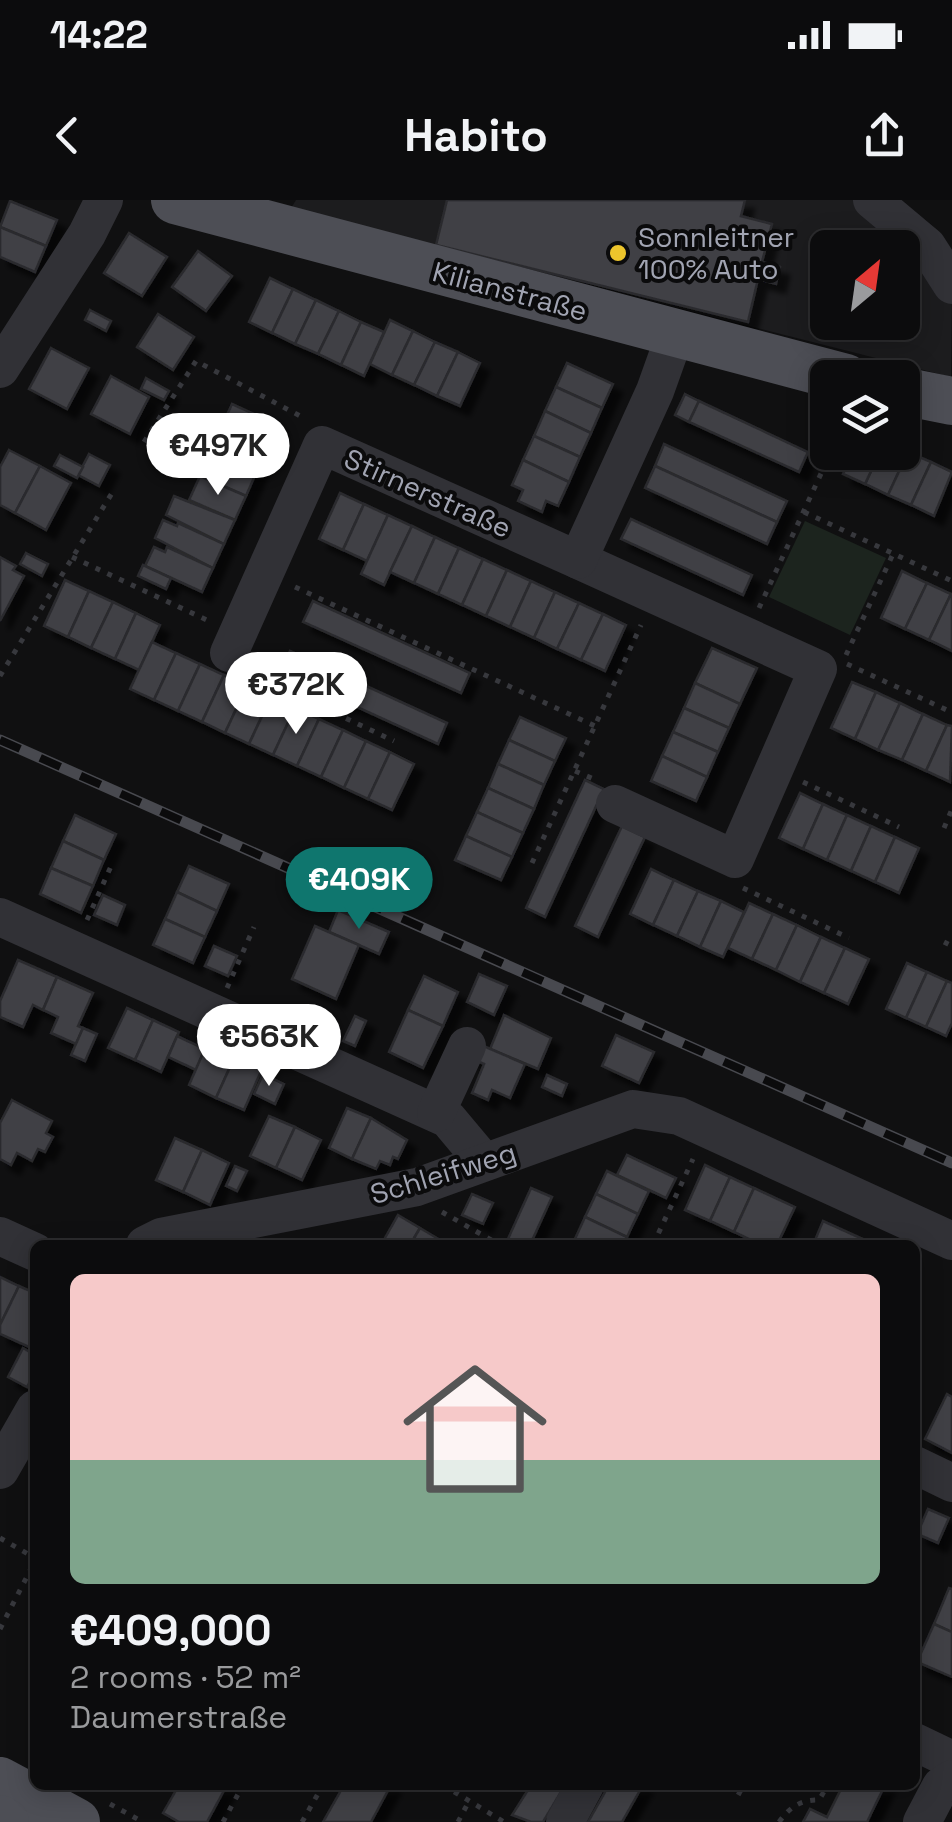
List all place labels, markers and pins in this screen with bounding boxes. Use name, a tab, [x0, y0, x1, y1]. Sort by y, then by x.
place label: Sonnleitner 100% Auto	[638, 219, 794, 287]
marker: Sonnleitner 100% Auto	[607, 242, 629, 264]
pin: €497K	[148, 413, 288, 498]
pin: €372K	[226, 652, 366, 737]
pin: €409K	[289, 847, 429, 932]
pin: €563K	[199, 1004, 339, 1089]

